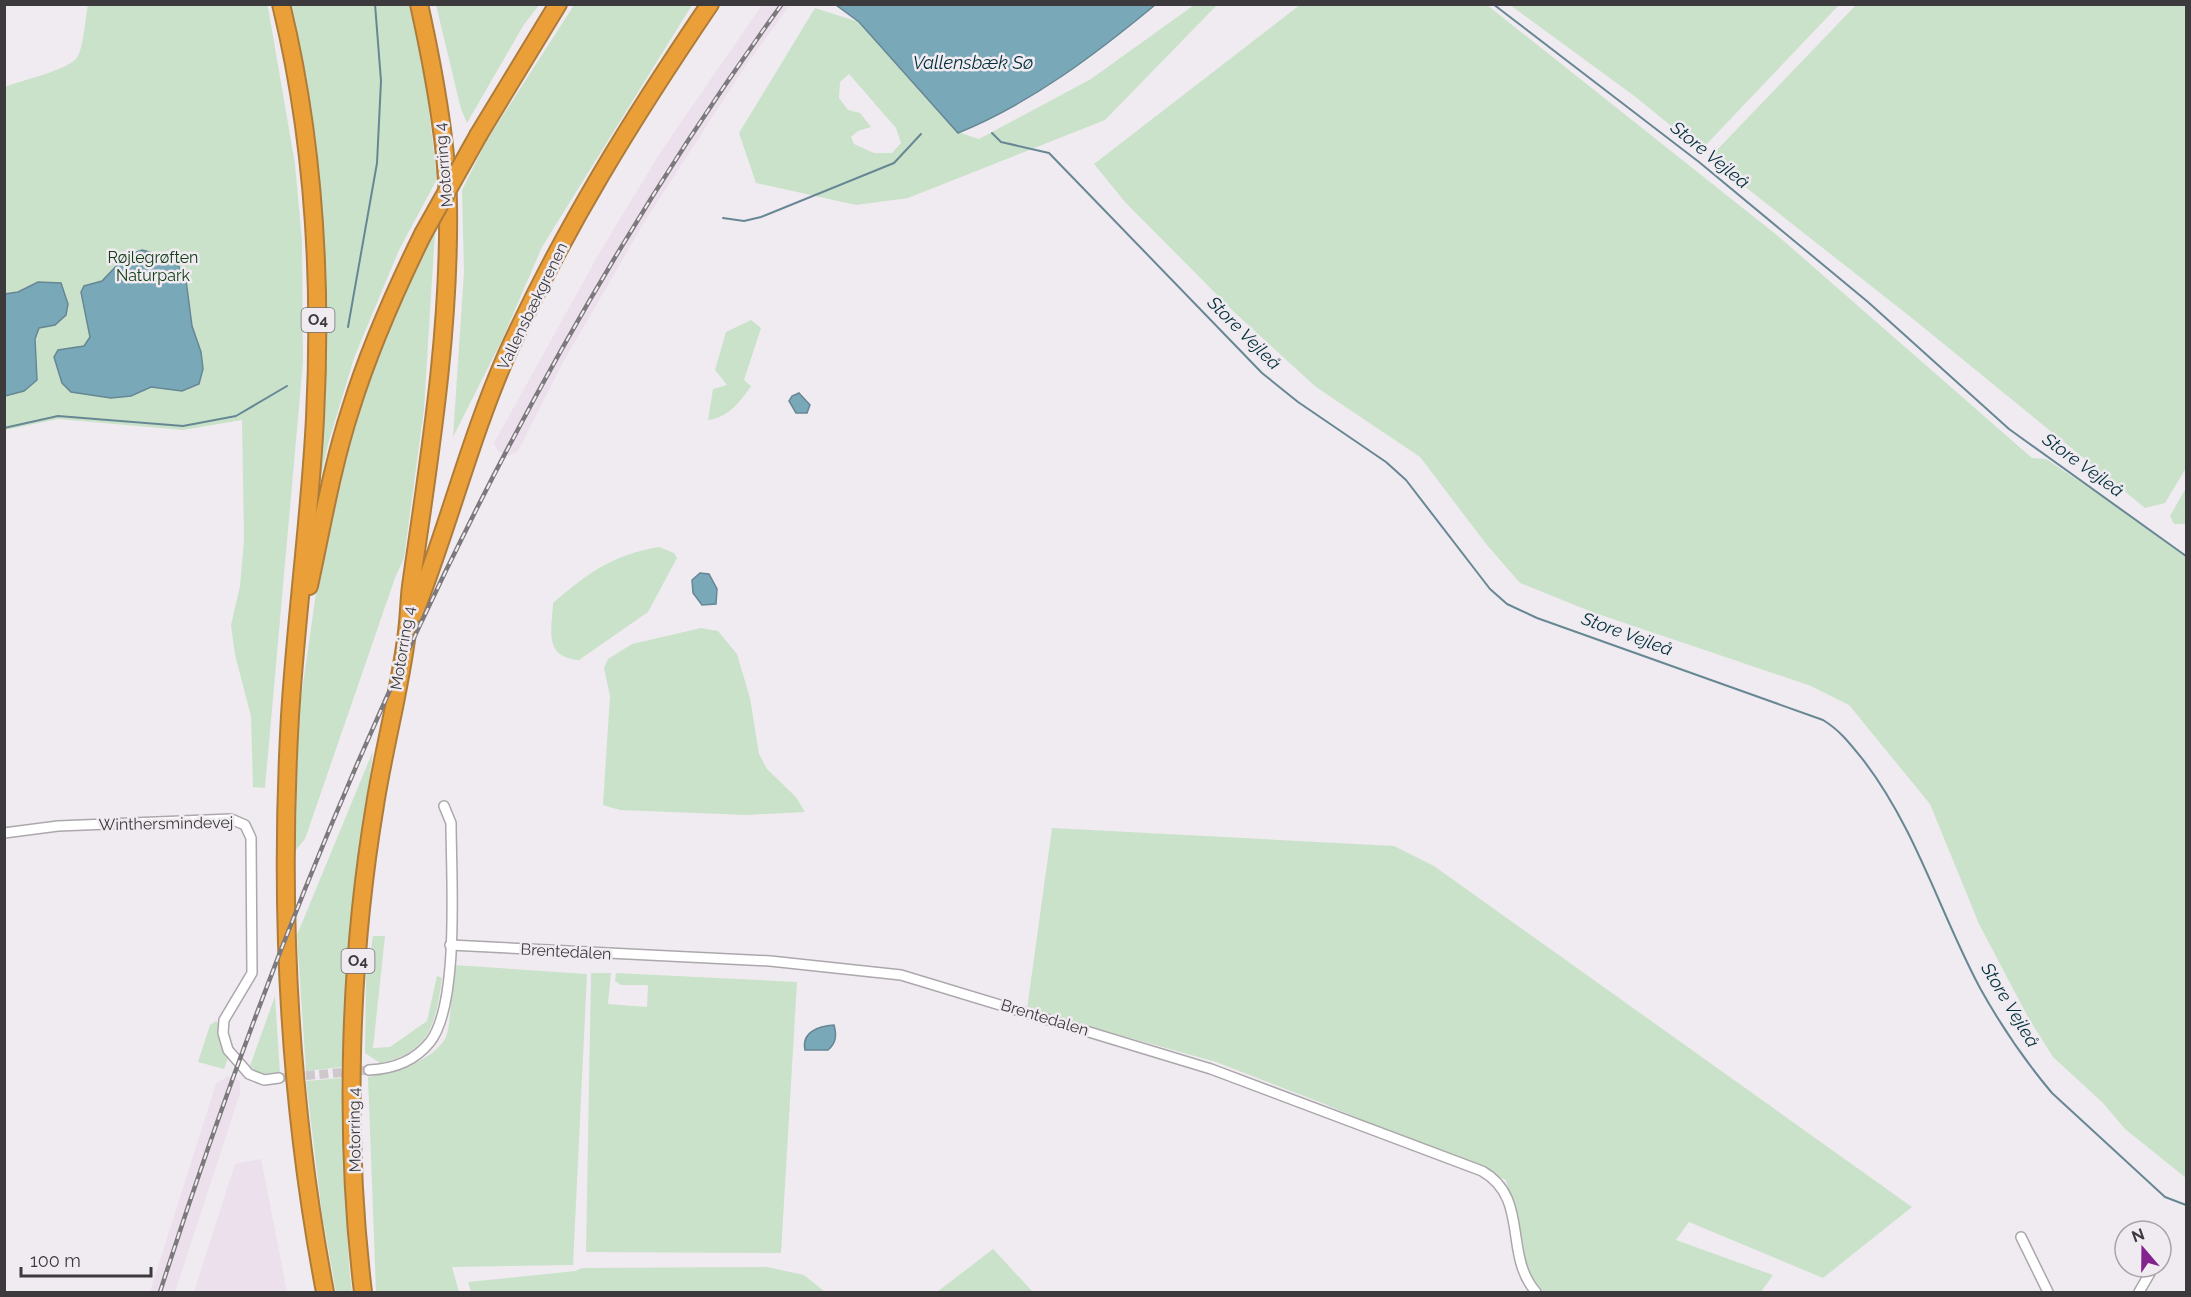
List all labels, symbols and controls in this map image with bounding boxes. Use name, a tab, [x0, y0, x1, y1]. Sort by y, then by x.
water label: Vallensbæk Sø	[913, 52, 1033, 73]
water label: Store Vejleå	[1666, 116, 1754, 193]
street label: Motorring 4	[430, 122, 457, 208]
street label: Vallensbækgrenen	[493, 239, 572, 373]
park label: Røjlegrøften Naturpark	[108, 248, 198, 285]
water label: Store Vejleå	[1203, 291, 1286, 374]
road number: O4	[302, 308, 334, 332]
water label: Store Vejleå	[2038, 428, 2128, 501]
street label: Motorring 4	[386, 604, 419, 691]
water label: Store Vejleå	[1578, 607, 1676, 660]
street label: Winthersmindevej	[98, 813, 234, 834]
street label: Brentedalen	[520, 940, 612, 963]
road number: O4	[342, 949, 374, 973]
water label: Store Vejleå	[1976, 958, 2044, 1051]
street label: Brentedalen	[999, 995, 1091, 1040]
street label: Motorring 4	[344, 1087, 365, 1173]
north arrow	[2113, 1219, 2173, 1279]
text: N	[2129, 1224, 2147, 1246]
scale bar	[21, 1240, 152, 1278]
text: 100 m	[30, 1250, 81, 1271]

